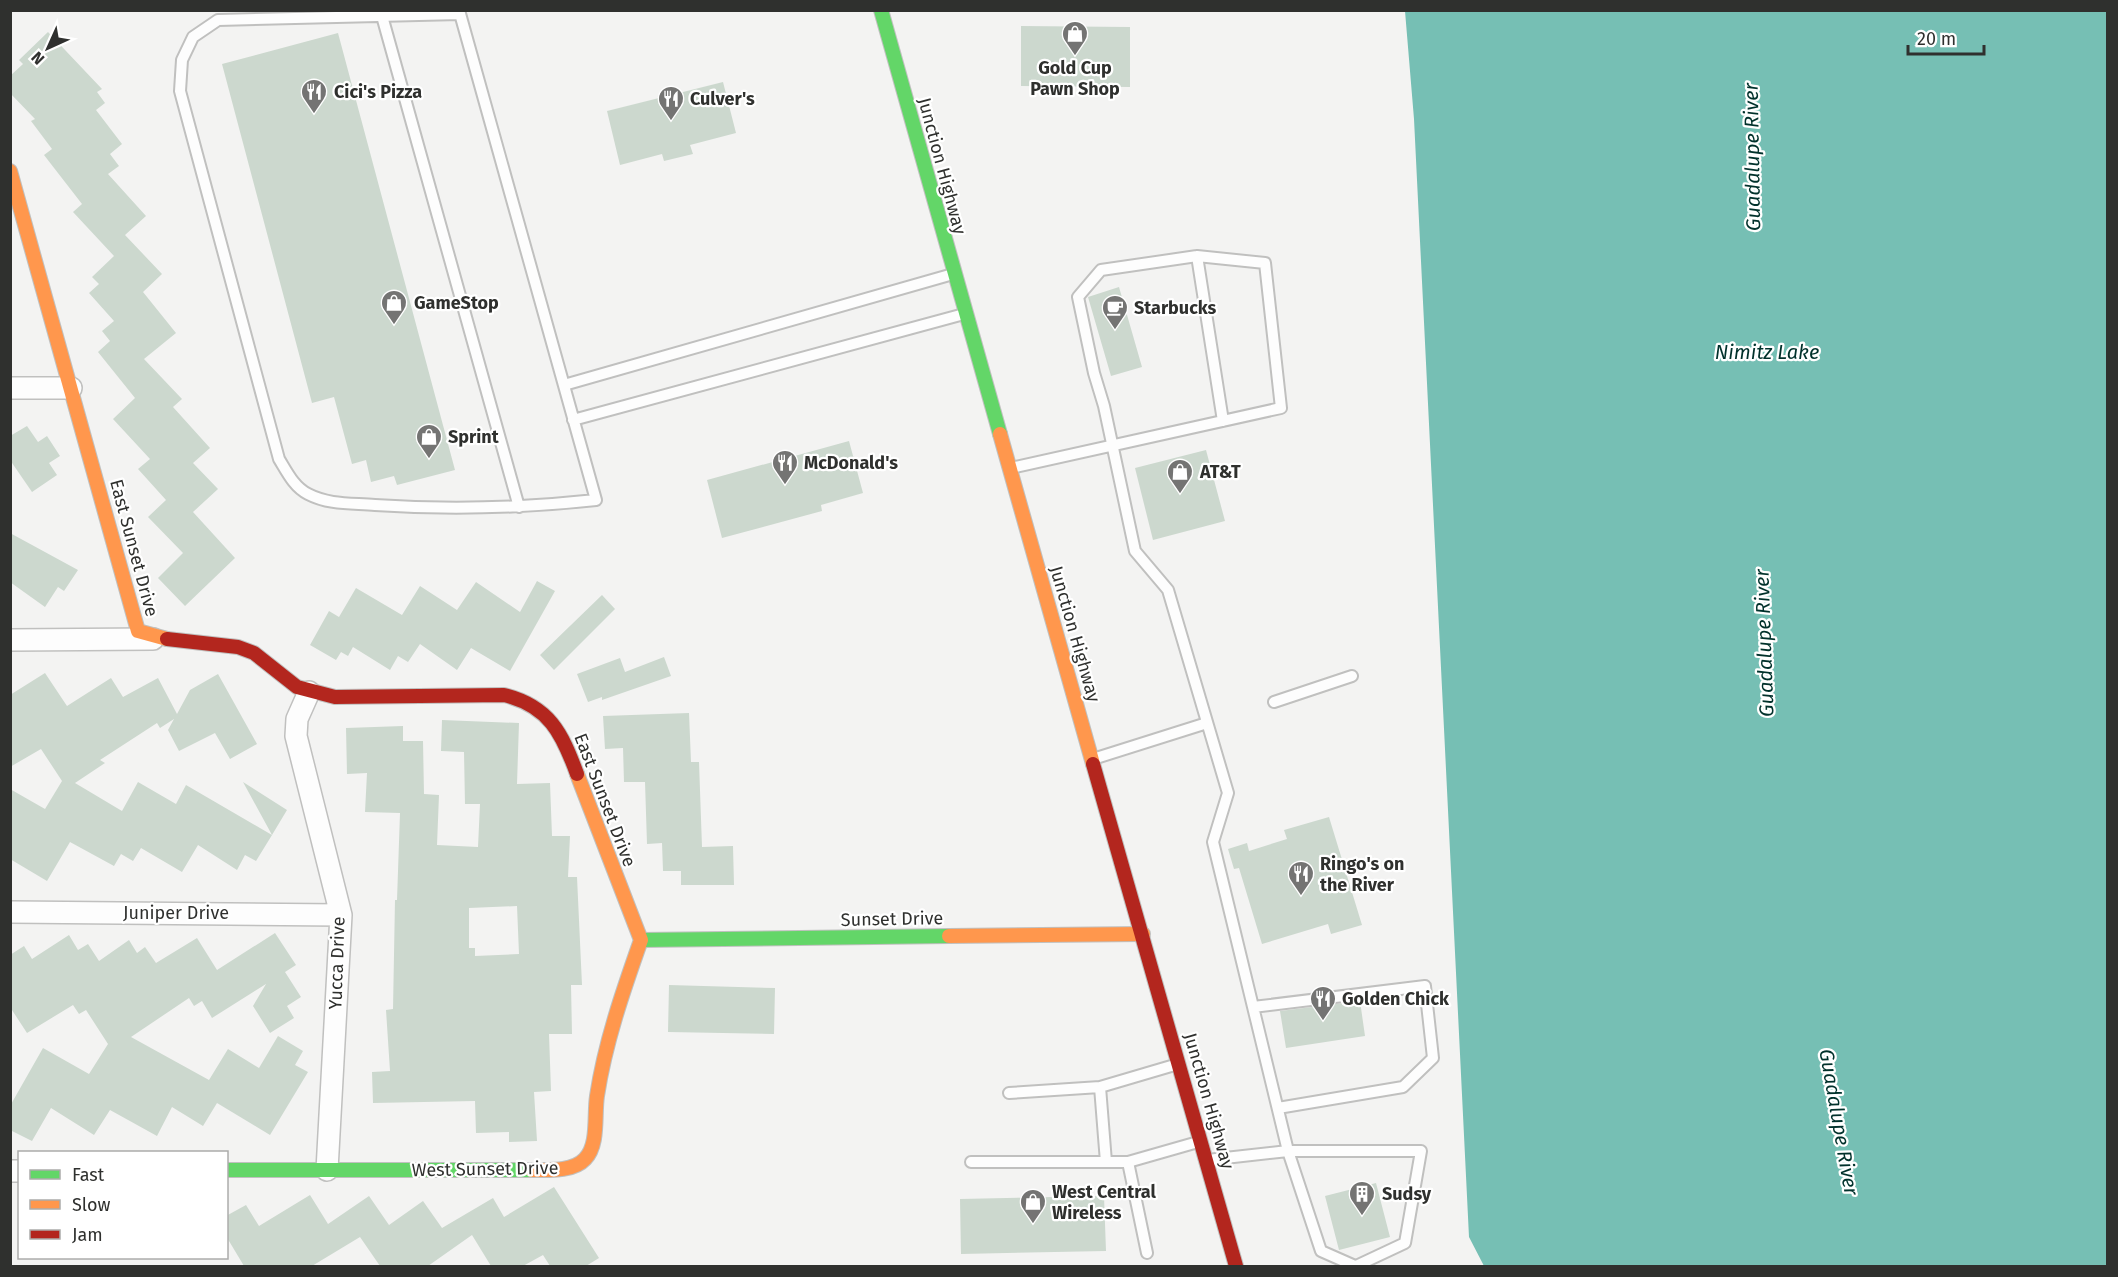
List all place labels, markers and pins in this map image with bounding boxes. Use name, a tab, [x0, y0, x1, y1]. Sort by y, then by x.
shop icon: Gold Cup Pawn Shop	[1060, 19, 1090, 57]
place label: Gold Cup Pawn Shop	[1030, 57, 1120, 100]
restaurant icon: Cici's Pizza	[299, 77, 329, 115]
place label: Cici's Pizza	[334, 81, 422, 103]
restaurant icon: Culver's	[656, 84, 686, 122]
place label: Culver's	[690, 88, 755, 110]
shop icon: GameStop	[379, 288, 409, 326]
place label: GameStop	[414, 292, 499, 314]
cafe icon: Starbucks	[1100, 293, 1130, 331]
place label: Starbucks	[1134, 297, 1217, 319]
shop icon: Sprint	[414, 422, 444, 460]
place label: Sprint	[448, 426, 500, 448]
restaurant icon: McDonald's	[770, 448, 800, 486]
place label: McDonald's	[804, 452, 898, 474]
shop icon: AT&T	[1165, 457, 1195, 495]
place label: AT&T	[1199, 461, 1241, 483]
place label: Ringo's on the River	[1320, 853, 1404, 896]
restaurant icon: Ringo's on the River	[1286, 859, 1316, 897]
restaurant icon: Golden Chick	[1308, 984, 1338, 1022]
place label: Golden Chick	[1342, 988, 1450, 1010]
building icon: Sudsy	[1347, 1179, 1377, 1217]
place label: West Central Wireless	[1052, 1181, 1156, 1224]
place label: Sudsy	[1382, 1183, 1432, 1205]
shop icon: West Central Wireless	[1018, 1187, 1048, 1225]

